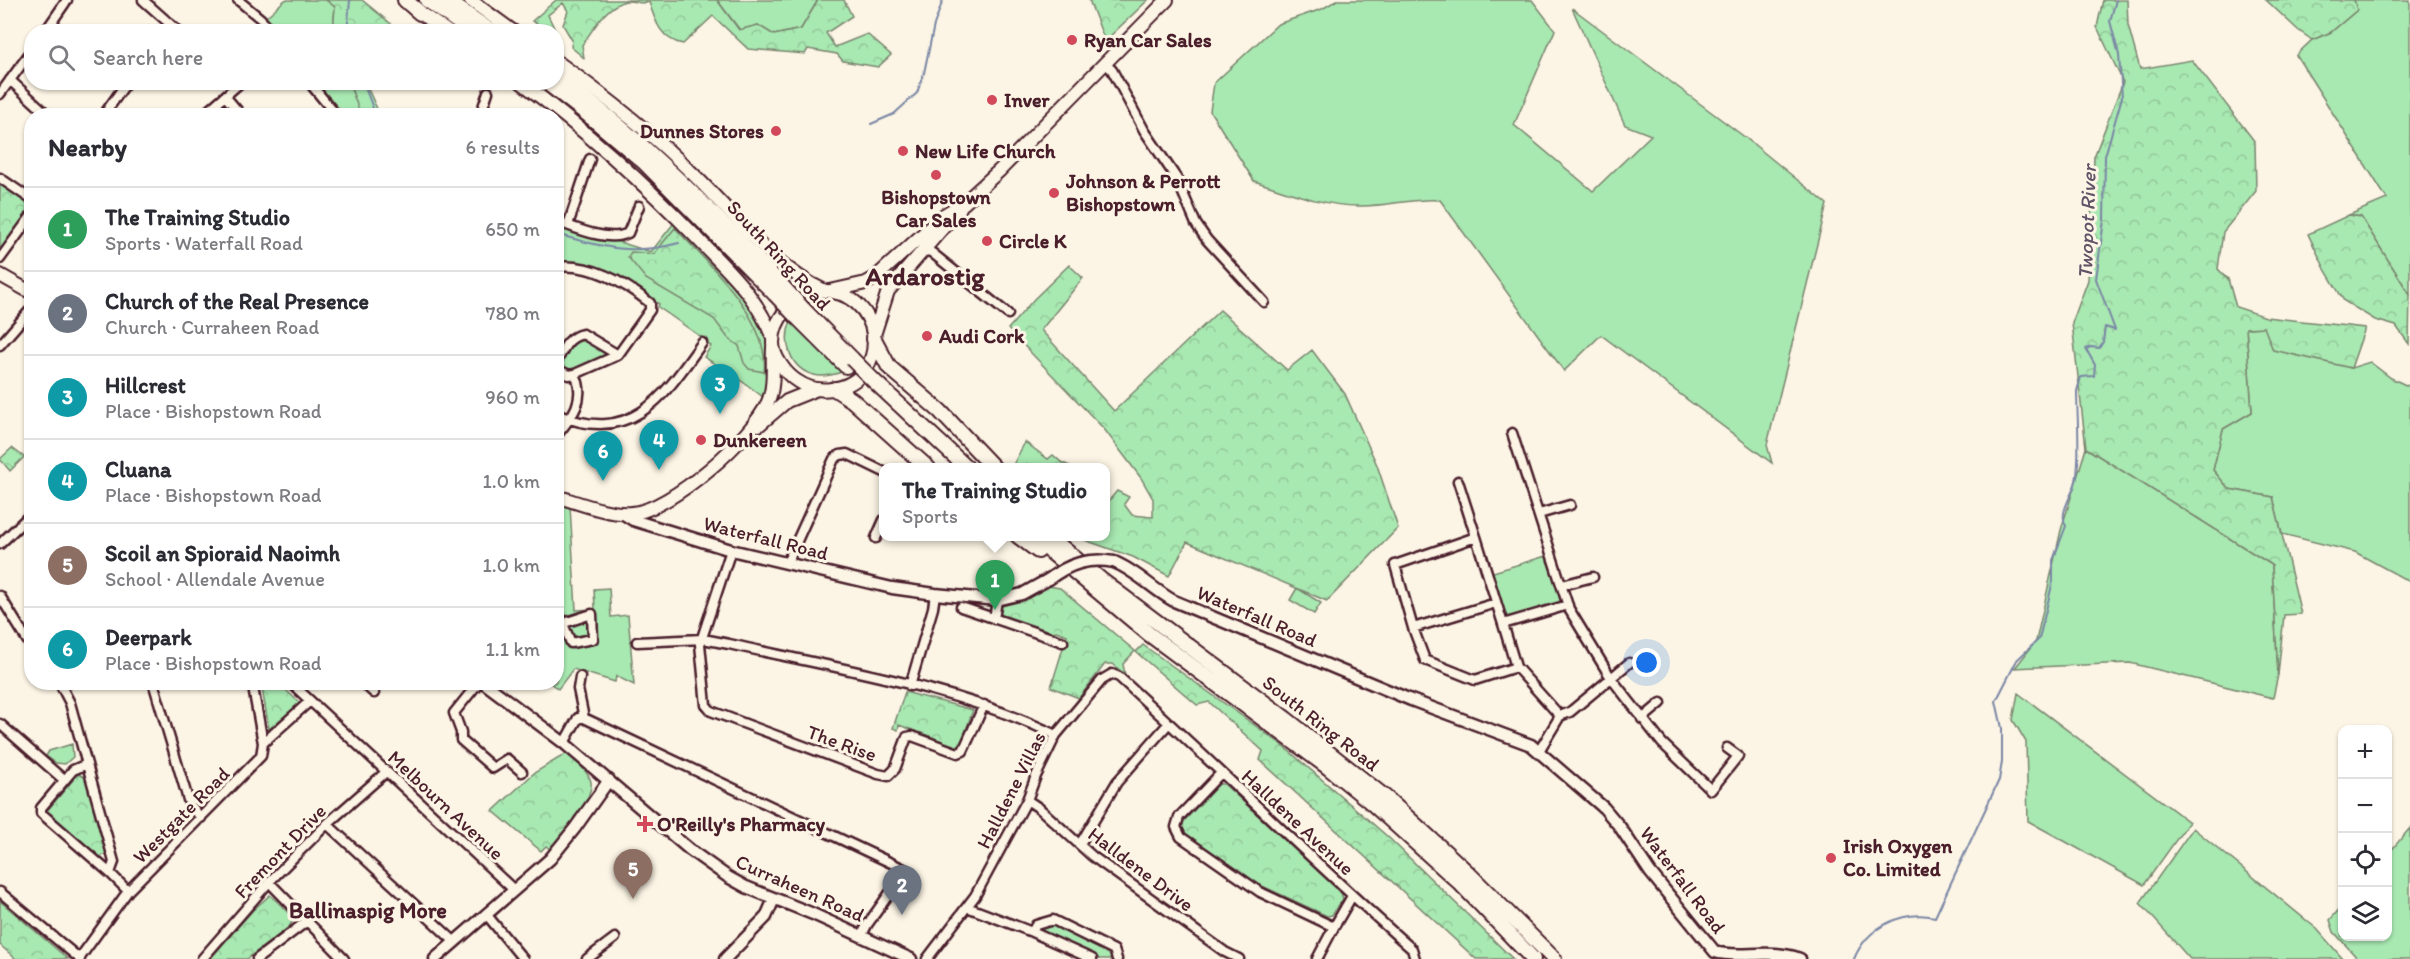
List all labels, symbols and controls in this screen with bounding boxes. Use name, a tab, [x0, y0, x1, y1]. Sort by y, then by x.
search box	[24, 24, 564, 90]
place label: Ryan Car Sales	[1084, 28, 1212, 53]
marker: Ryan Car Sales	[1065, 33, 1079, 47]
icon: search	[45, 41, 78, 74]
text: Search here	[93, 44, 203, 71]
place label: Inver	[1004, 88, 1051, 112]
marker: Inver	[985, 93, 999, 107]
place label: Dunnes Stores	[640, 119, 764, 143]
marker: Dunnes Stores	[769, 124, 783, 138]
text: Nearby	[48, 131, 127, 163]
text: 6 results	[466, 135, 540, 159]
place label: New Life Church	[915, 139, 1056, 163]
marker: New Life Church	[896, 144, 910, 158]
water label: Twopot River	[2072, 162, 2101, 279]
marker: Bishopstown Car Sales	[929, 168, 943, 182]
place label: Johnson & Perrott Bishopstown	[1065, 169, 1220, 217]
place label: Bishopstown Car Sales	[881, 185, 991, 232]
marker: Johnson & Perrott Bishopstown	[1047, 186, 1061, 200]
street label: South Ring Road	[722, 195, 836, 315]
text: The Training Studio	[105, 204, 290, 231]
text: 1	[63, 217, 72, 241]
text: 650 m	[485, 217, 540, 241]
place label: Circle K	[999, 229, 1068, 253]
text: Sports · Waterfall Road	[105, 231, 303, 255]
marker: Circle K	[980, 234, 994, 248]
district label: Ardarostig	[864, 260, 985, 292]
text: Church of the Real Presence	[105, 288, 369, 315]
text: 2	[62, 301, 73, 325]
text: 780 m	[485, 301, 540, 325]
text: Church · Curraheen Road	[105, 315, 319, 339]
place label: Audi Cork	[938, 324, 1025, 348]
marker: Audi Cork	[920, 329, 934, 343]
pin: 3	[700, 364, 740, 414]
text: Hillcrest	[105, 372, 186, 399]
text: 3	[62, 385, 73, 409]
text: 960 m	[485, 385, 540, 409]
text: Place · Bishopstown Road	[105, 399, 322, 423]
pin: 4	[640, 420, 678, 470]
place label: Dunkereen	[713, 428, 807, 452]
pin: 6	[584, 432, 622, 481]
marker: Dunkereen	[694, 433, 708, 447]
text: Cluana	[105, 456, 172, 483]
popup	[879, 463, 1110, 541]
text: 4	[61, 469, 74, 493]
text: 1.0 km	[483, 469, 540, 493]
text: The Training Studio	[902, 477, 1087, 504]
text: Place · Bishopstown Road	[105, 483, 322, 507]
text: Sports	[902, 504, 958, 528]
street label: Waterfall Road	[701, 511, 831, 565]
text: Scoil an Spioraid Naoimh	[105, 540, 340, 567]
text: 5	[62, 553, 73, 577]
text: 1.0 km	[483, 553, 540, 577]
pin: 1	[976, 560, 1014, 610]
text: School · Allendale Avenue	[105, 567, 325, 591]
street label: Waterfall Road	[1193, 580, 1321, 652]
text: Deerpark	[105, 624, 192, 651]
text: 6	[62, 637, 73, 661]
text: 1.1 km	[486, 637, 540, 661]
your location	[1632, 648, 1661, 677]
text: Place · Bishopstown Road	[105, 651, 322, 675]
street label: South Ring Road	[1258, 670, 1384, 776]
street label: The Rise	[804, 719, 880, 767]
map controls	[2338, 725, 2392, 941]
button: +	[2338, 725, 2392, 779]
street label: Halldene Villas	[971, 727, 1051, 853]
street label: Melbourn Avenue	[383, 745, 509, 865]
street label: Westgate Road	[128, 761, 235, 868]
street label: Halldene Avenue	[1237, 764, 1359, 880]
button: −	[2338, 779, 2392, 833]
street label: Fremont Drive	[229, 799, 331, 903]
place label: O'Reilly's Pharmacy	[657, 812, 826, 837]
marker: O'Reilly's Pharmacy	[638, 817, 652, 831]
street label: Halldene Drive	[1083, 821, 1199, 917]
street label: Waterfall Road	[1635, 822, 1731, 938]
button: locate	[2338, 833, 2392, 887]
place label: Irish Oxygen Co. Limited	[1843, 834, 1953, 881]
street label: Curraheen Road	[732, 849, 868, 927]
pin: 5	[614, 850, 652, 899]
marker: Irish Oxygen Co. Limited	[1824, 851, 1838, 865]
pin: 2	[882, 866, 922, 915]
button: layers	[2338, 887, 2392, 941]
district label: Ballinaspig More	[289, 897, 447, 924]

